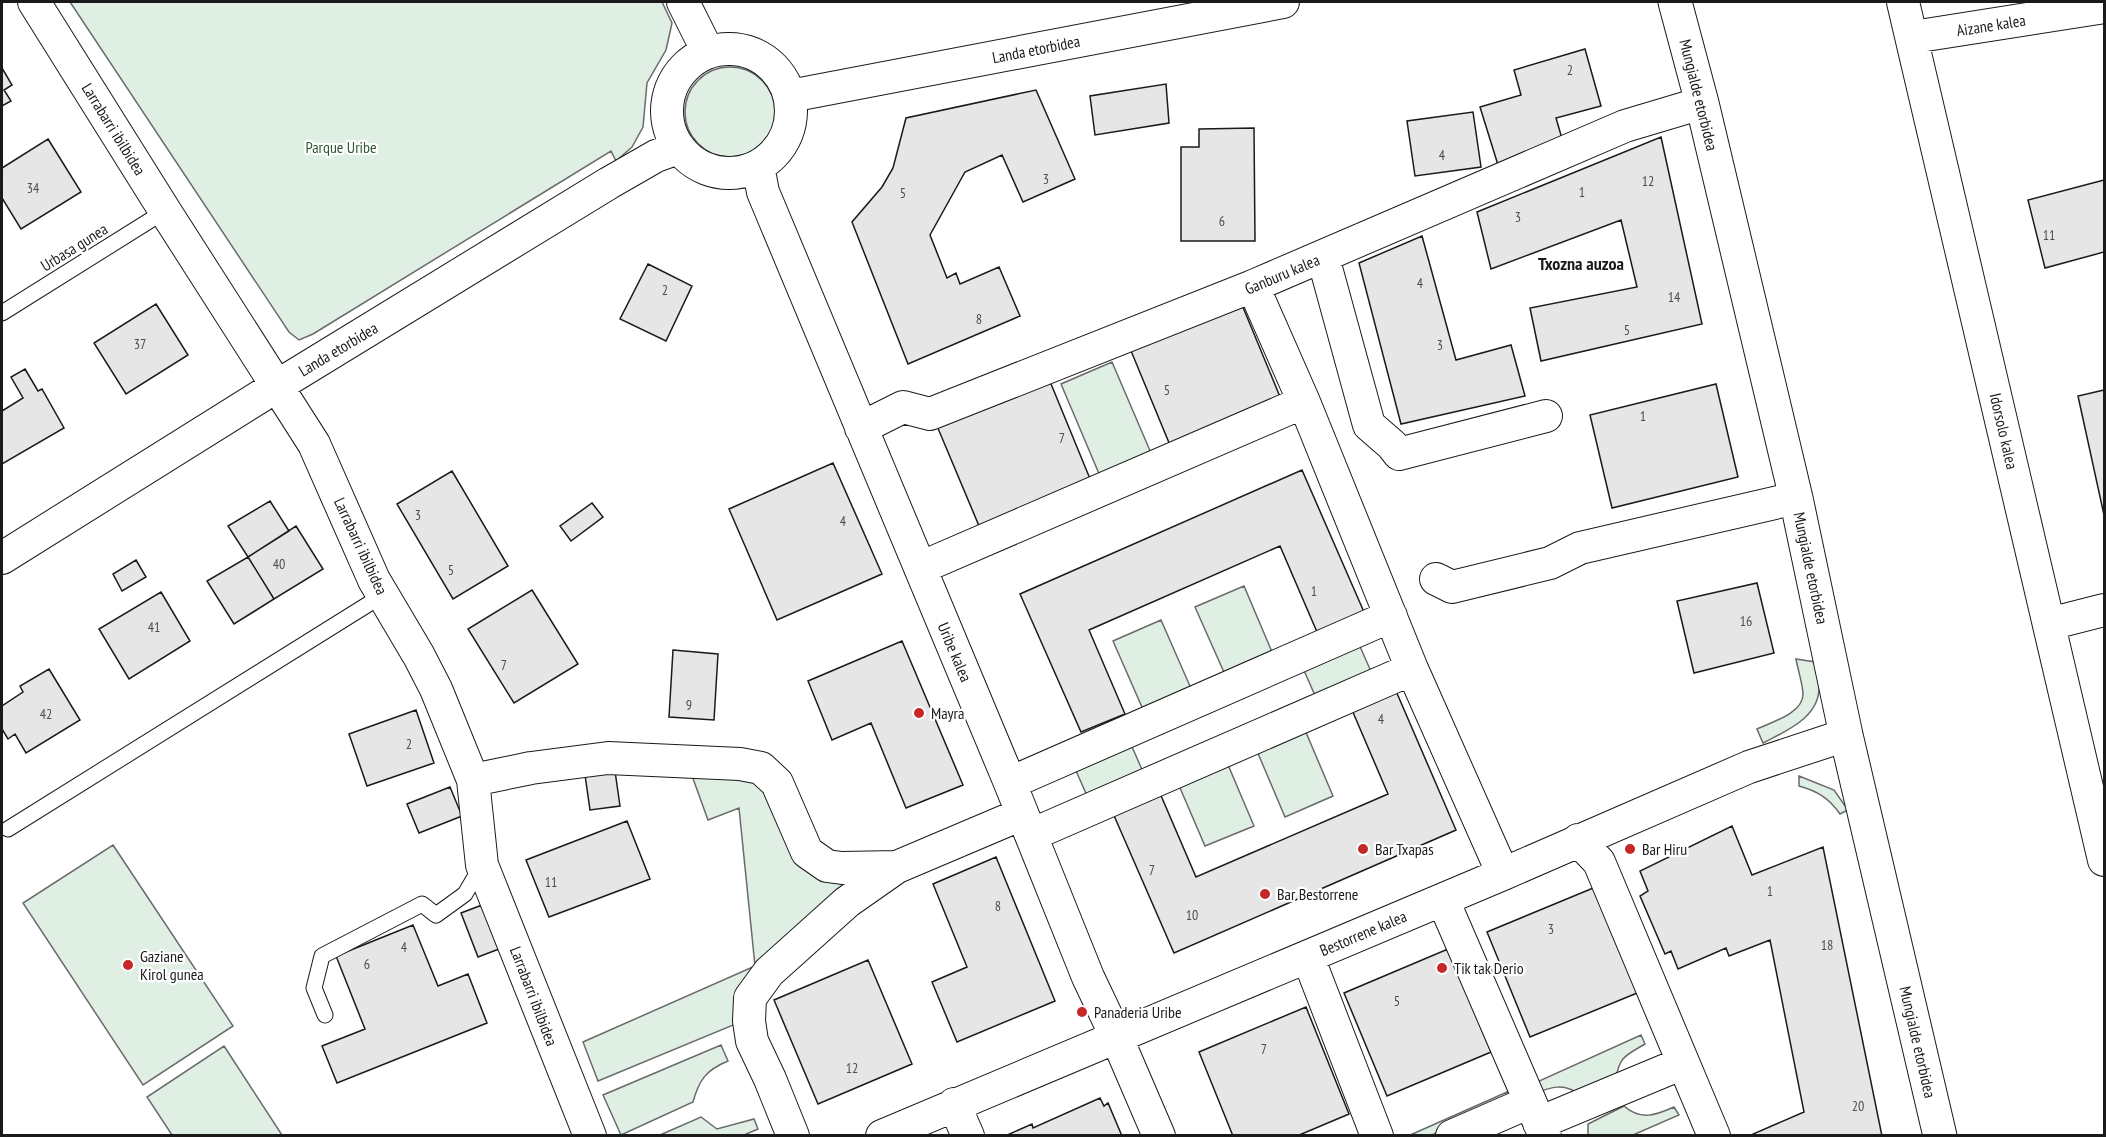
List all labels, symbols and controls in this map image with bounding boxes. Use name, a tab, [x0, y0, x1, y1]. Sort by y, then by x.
street label: Aizane kalea	[1955, 10, 2027, 40]
street label: Landa etorbidea	[990, 31, 1082, 67]
street label: Mungialde etorbidea	[1675, 37, 1723, 153]
house number: 2	[1567, 61, 1573, 79]
street label: Larrabarri ibilbidea	[78, 79, 150, 179]
park label: Parque Uribe	[305, 137, 377, 157]
house number: 4	[1439, 146, 1446, 164]
house number: 3	[1043, 170, 1049, 188]
house number: 12	[1642, 172, 1654, 190]
house number: 34	[27, 179, 40, 197]
house number: 1	[1579, 183, 1585, 201]
house number: 5	[900, 184, 906, 202]
house number: 3	[1515, 208, 1521, 226]
house number: 6	[1219, 212, 1225, 230]
street label: Urbasa gunea	[37, 219, 111, 275]
house number: 11	[2043, 226, 2055, 244]
street label: Ganburu kalea	[1242, 249, 1322, 299]
district label: Txozna auzoa	[1538, 252, 1624, 275]
house number: 4	[1417, 274, 1424, 292]
house number: 2	[662, 281, 668, 299]
house number: 14	[1668, 288, 1681, 306]
house number: 8	[976, 310, 982, 328]
street label: Landa etorbidea	[295, 317, 381, 381]
house number: 5	[1624, 321, 1630, 339]
house number: 37	[134, 335, 146, 353]
house number: 3	[1437, 336, 1443, 354]
house number: 5	[1164, 381, 1170, 399]
street label: Idorsolo kalea	[1986, 391, 2022, 471]
house number: 1	[1640, 407, 1646, 425]
house number: 7	[1059, 429, 1065, 447]
street label: Larrabarri ibilbidea	[330, 494, 392, 598]
house number: 3	[415, 506, 421, 524]
street label: Mungialde etorbidea	[1789, 510, 1833, 626]
house number: 4	[840, 512, 847, 530]
house number: 40	[273, 555, 285, 573]
house number: 5	[448, 561, 454, 579]
house number: 1	[1311, 582, 1317, 600]
house number: 16	[1740, 612, 1752, 630]
house number: 41	[148, 618, 160, 636]
street label: Uribe kalea	[934, 619, 976, 685]
house number: 7	[501, 656, 507, 674]
house number: 9	[686, 696, 692, 714]
place label: Mayra	[931, 703, 964, 723]
house number: 42	[40, 705, 52, 723]
marker: Mayra	[912, 706, 926, 720]
house number: 4	[1378, 710, 1385, 728]
house number: 2	[406, 735, 412, 753]
place label: Bar Txapas	[1375, 839, 1434, 859]
place label: Bar Hiru	[1642, 839, 1687, 859]
marker: Bar Txapas	[1356, 842, 1370, 856]
marker: Bar Hiru	[1623, 842, 1637, 856]
house number: 7	[1149, 861, 1155, 879]
house number: 11	[545, 873, 557, 891]
house number: 1	[1767, 882, 1773, 900]
place label: Bar Bestorrene	[1277, 884, 1358, 904]
marker: Bar Bestorrene	[1258, 887, 1272, 901]
house number: 8	[995, 897, 1001, 915]
house number: 10	[1186, 906, 1198, 924]
street label: Bestorrene kalea	[1317, 906, 1409, 960]
house number: 3	[1548, 920, 1554, 938]
house number: 18	[1821, 936, 1833, 954]
house number: 4	[401, 938, 408, 956]
street label: Larrabarri ibilbidea	[506, 943, 562, 1049]
place label: Gaziane Kirol gunea	[140, 946, 204, 984]
house number: 6	[364, 955, 370, 973]
marker: Gaziane Kirol gunea	[121, 958, 135, 972]
place label: Tik tak Derio	[1454, 958, 1524, 978]
marker: Tik tak Derio	[1435, 961, 1449, 975]
street label: Mungialde etorbidea	[1895, 984, 1941, 1100]
house number: 5	[1394, 992, 1400, 1010]
place label: Panaderia Uribe	[1094, 1002, 1182, 1022]
marker: Panaderia Uribe	[1075, 1005, 1089, 1019]
house number: 7	[1261, 1040, 1267, 1058]
house number: 12	[846, 1059, 858, 1077]
house number: 20	[1852, 1097, 1864, 1115]

